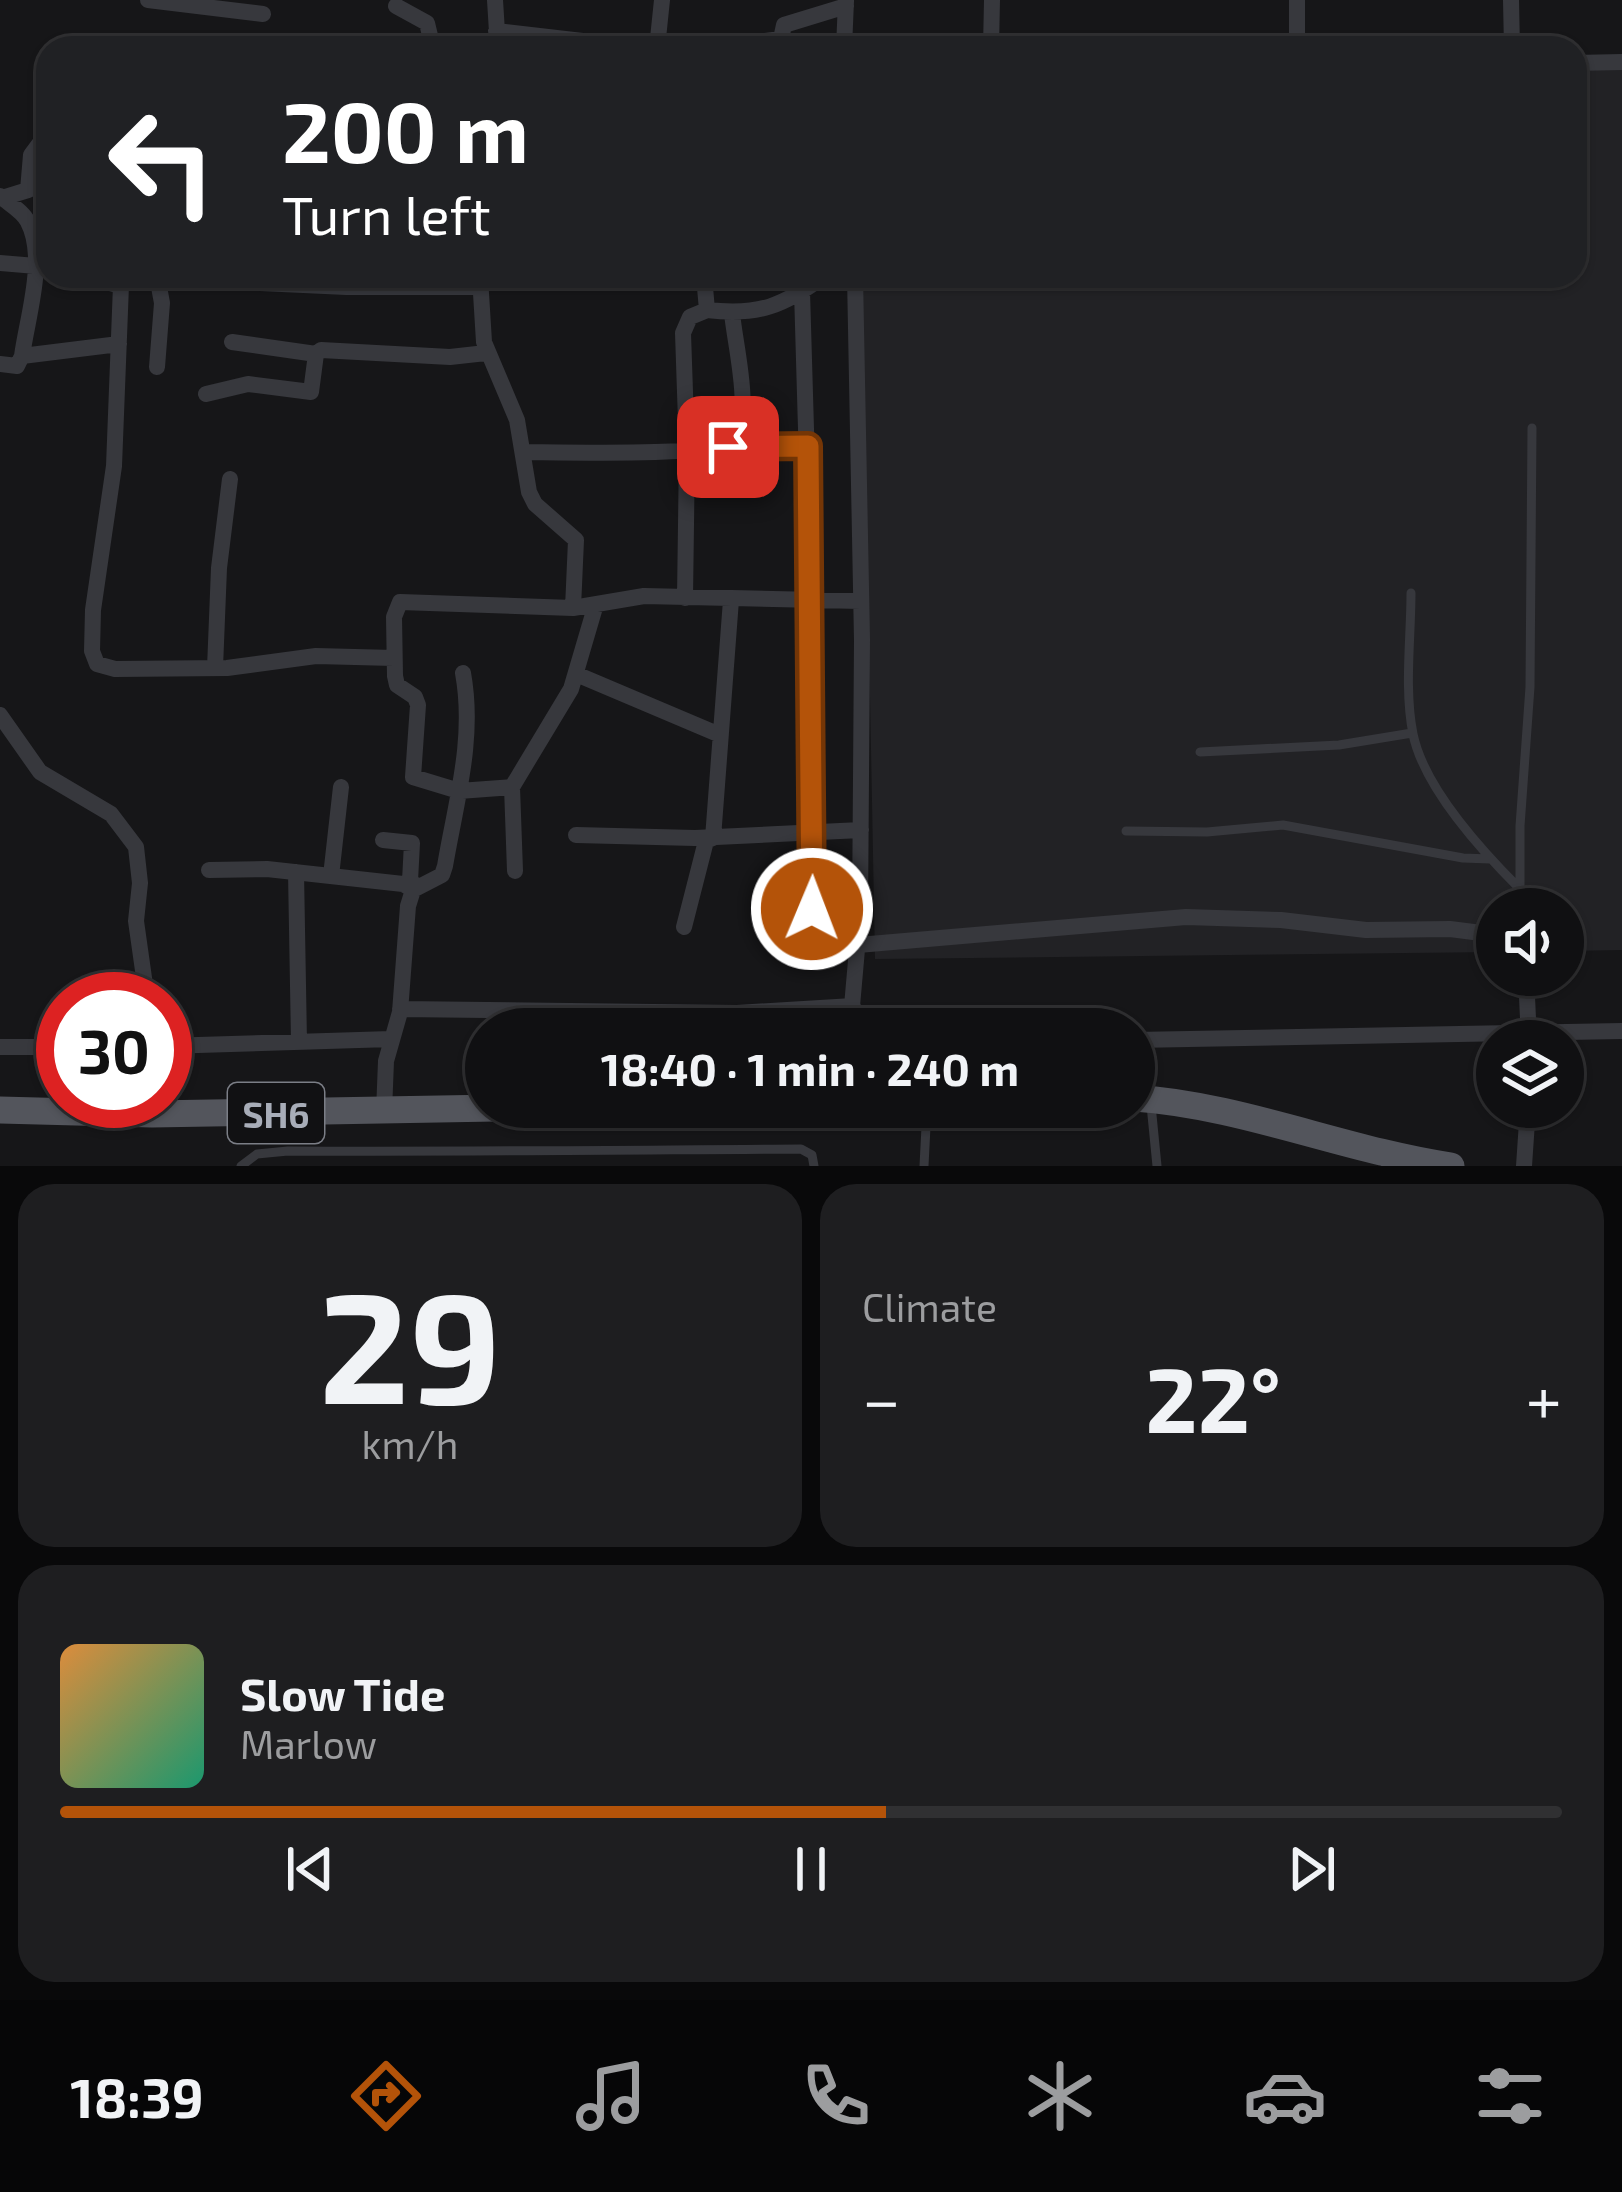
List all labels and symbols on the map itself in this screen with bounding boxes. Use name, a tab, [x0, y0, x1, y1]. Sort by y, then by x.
pin	[677, 396, 779, 498]
position arrow	[749, 846, 875, 972]
speed limit sign: 30	[36, 972, 192, 1128]
road number: SH6	[228, 1083, 324, 1143]

